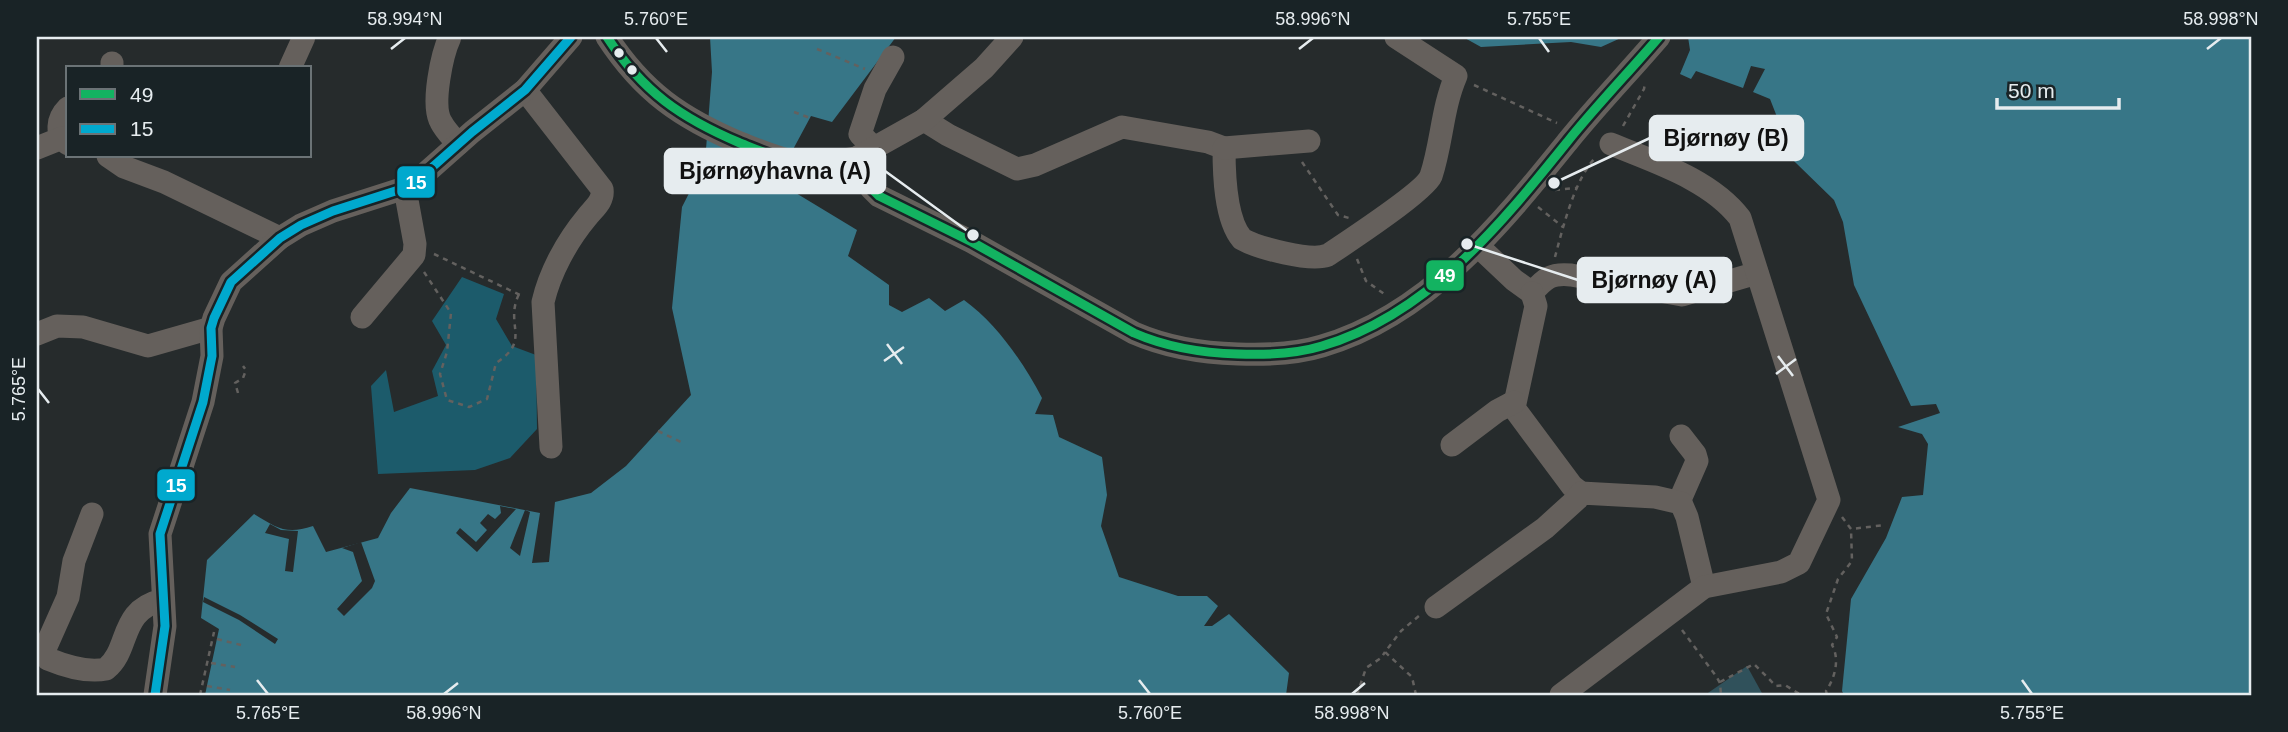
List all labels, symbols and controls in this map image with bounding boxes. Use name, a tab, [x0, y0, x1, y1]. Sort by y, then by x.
text: 58.994°N	[367, 9, 443, 29]
text: 5.760°E	[624, 9, 688, 29]
text: 58.996°N	[1275, 9, 1351, 29]
text: 5.755°E	[1507, 9, 1571, 29]
text: 58.998°N	[2183, 9, 2259, 29]
unlabelled marker	[612, 46, 626, 60]
unlabelled marker	[625, 63, 639, 77]
legend	[66, 66, 312, 158]
scale bar	[1997, 66, 2120, 110]
text: 50 m	[2008, 79, 2055, 102]
text: 49	[130, 83, 153, 106]
callout: Bjørnøy (B)	[1650, 116, 1803, 160]
text: 15	[130, 117, 153, 140]
text: Bjørnøy (B)	[1663, 125, 1789, 151]
callout: Bjørnøyhavna (A)	[665, 149, 885, 193]
text: Bjørnøyhavna (A)	[679, 158, 871, 184]
line badge: 15	[396, 165, 436, 199]
text: 15	[405, 172, 427, 193]
callout: Bjørnøy (A)	[1578, 258, 1731, 302]
line badge: 49	[1425, 259, 1465, 292]
text: 49	[1434, 265, 1456, 286]
text: Bjørnøy (A)	[1591, 267, 1717, 293]
text: 5.765°E	[9, 357, 29, 421]
line badge: 15	[156, 468, 196, 502]
text: 15	[165, 475, 187, 496]
text: 5.765°E	[236, 703, 300, 723]
text: 58.996°N	[406, 703, 482, 723]
text: 5.760°E	[1118, 703, 1182, 723]
text: 58.998°N	[1314, 703, 1390, 723]
text: 5.755°E	[2000, 703, 2064, 723]

